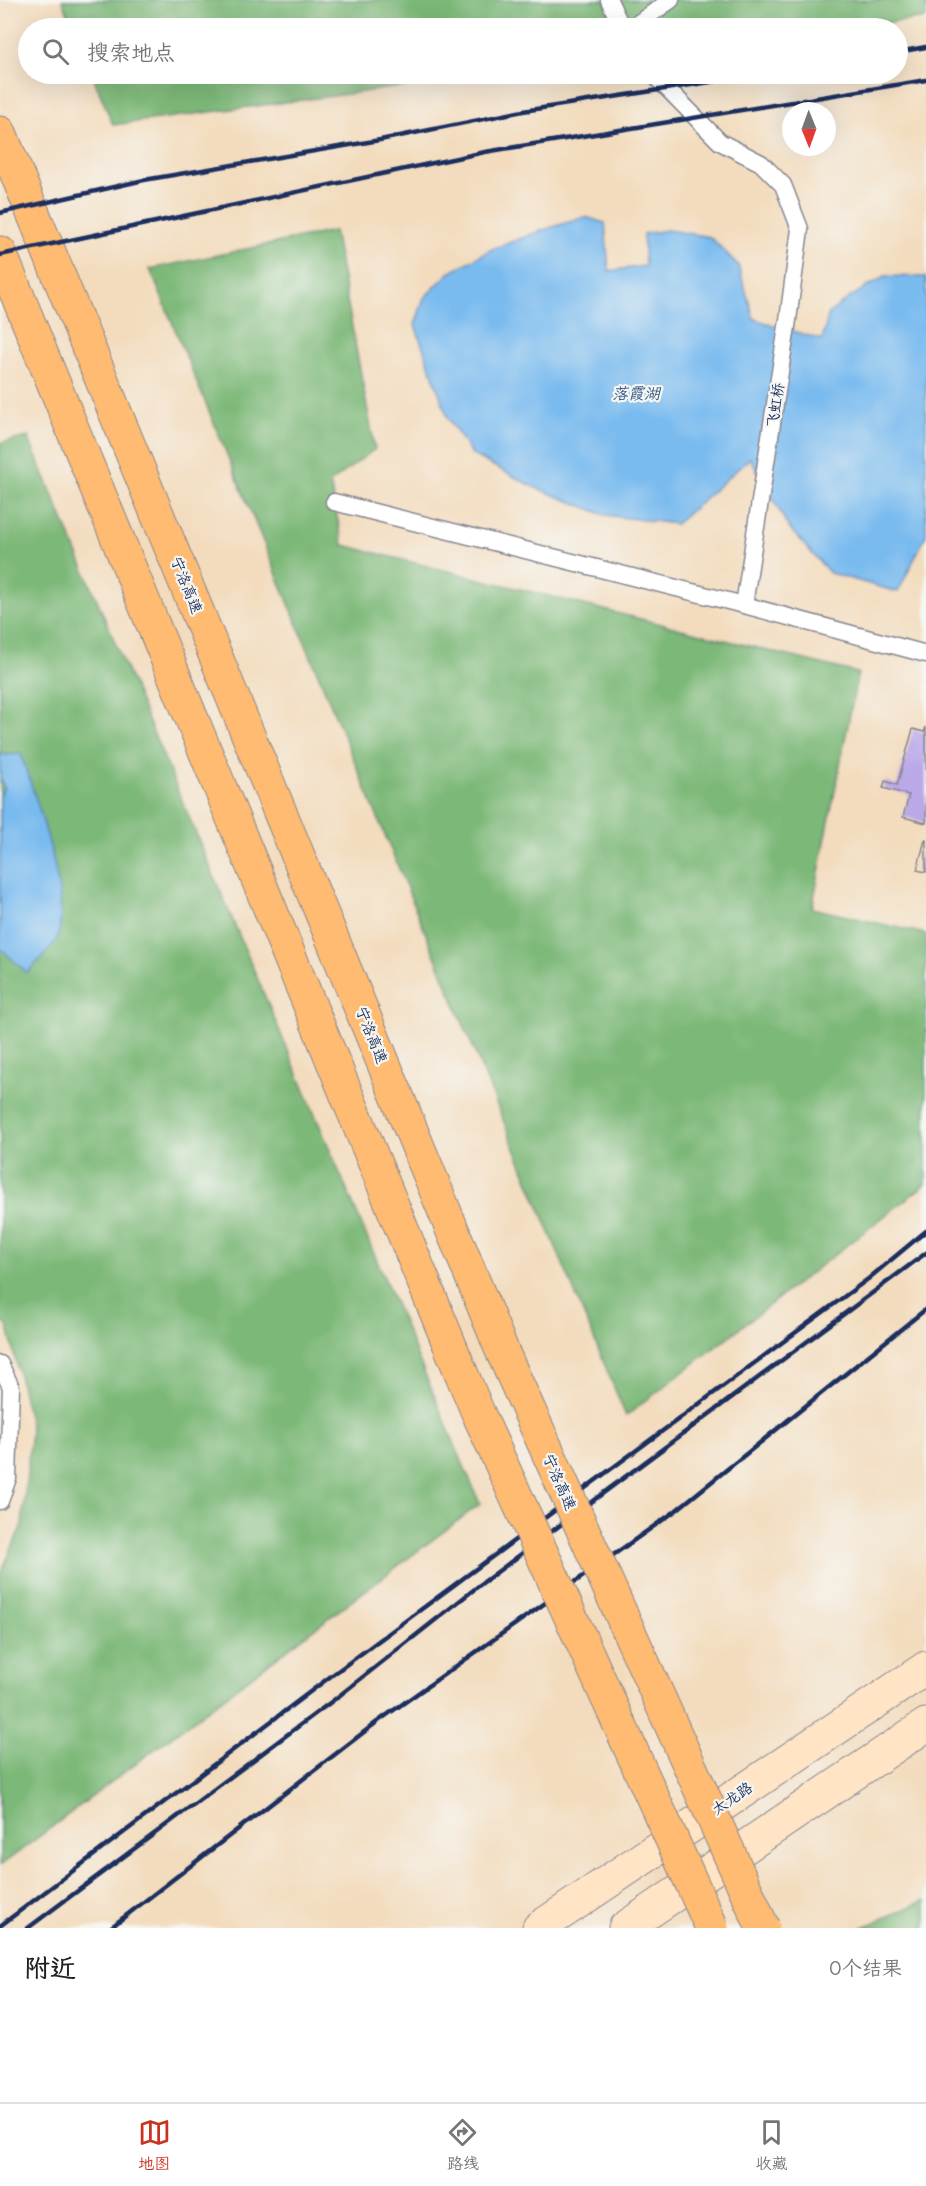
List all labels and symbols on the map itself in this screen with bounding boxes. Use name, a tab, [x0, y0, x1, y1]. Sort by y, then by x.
north arrow	[782, 102, 836, 156]
street label: 飞虹桥	[762, 381, 788, 429]
water label: 落霞湖	[612, 383, 662, 403]
street label: 宁洛高速	[167, 554, 207, 616]
street label: 宁洛高速	[352, 1004, 392, 1066]
street label: 宁洛高速	[539, 1451, 581, 1513]
street label: 太龙路	[708, 1778, 756, 1818]

